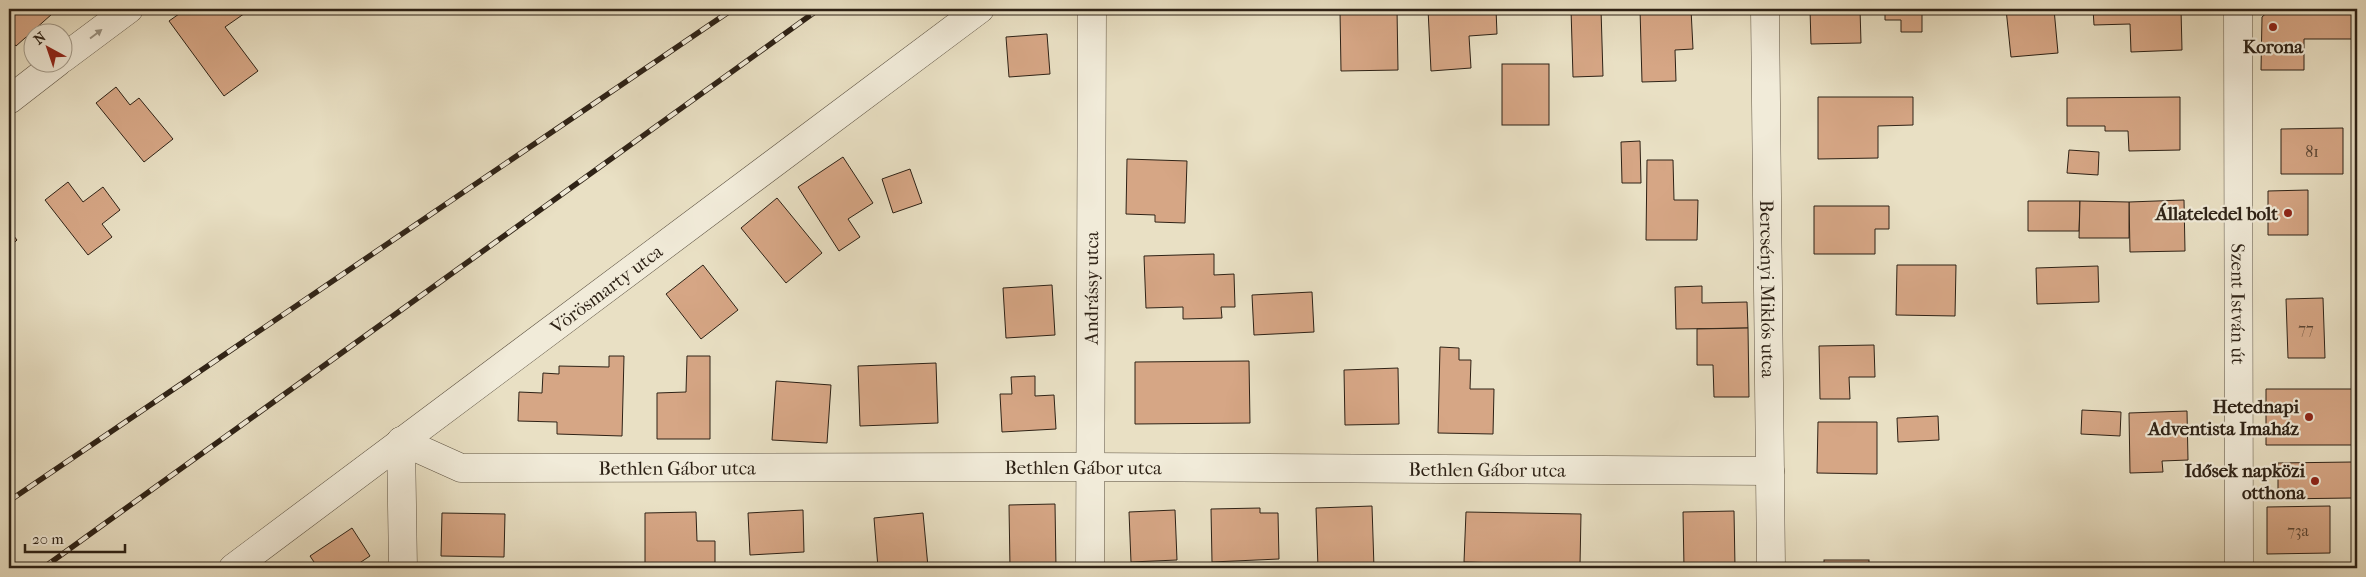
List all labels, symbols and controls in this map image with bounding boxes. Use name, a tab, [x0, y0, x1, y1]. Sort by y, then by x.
marker: Korona	[2267, 21, 2279, 33]
north arrow	[22, 22, 72, 72]
text: N	[30, 28, 50, 48]
one-way arrow	[89, 29, 103, 39]
place label: Korona	[2243, 36, 2304, 58]
house number: 81	[2305, 142, 2319, 161]
street label: Bercsényi Miklós utca	[1755, 200, 1779, 378]
place label: Állateledel bolt	[2154, 202, 2278, 225]
marker: Állateledel bolt	[2282, 207, 2294, 219]
street label: Andrássy utca	[1081, 231, 1103, 346]
street label: Vörösmarty utca	[545, 240, 667, 339]
street label: Szent István út	[2226, 243, 2249, 365]
house number: 77	[2298, 319, 2314, 338]
place label: Hetednapi Adventista Imaház	[2147, 396, 2300, 440]
marker: Hetednapi Adventista Imaház	[2303, 411, 2315, 423]
street label: Bethlen Gábor utca	[1004, 457, 1162, 479]
street label: Bethlen Gábor utca	[598, 458, 756, 480]
street label: Bethlen Gábor utca	[1408, 459, 1566, 482]
place label: Idősek napközi otthona	[2185, 460, 2306, 504]
marker: Idősek napközi otthona	[2309, 475, 2321, 487]
house number: 73a	[2287, 521, 2309, 540]
scale bar	[25, 522, 125, 554]
text: 20 m	[32, 530, 64, 548]

